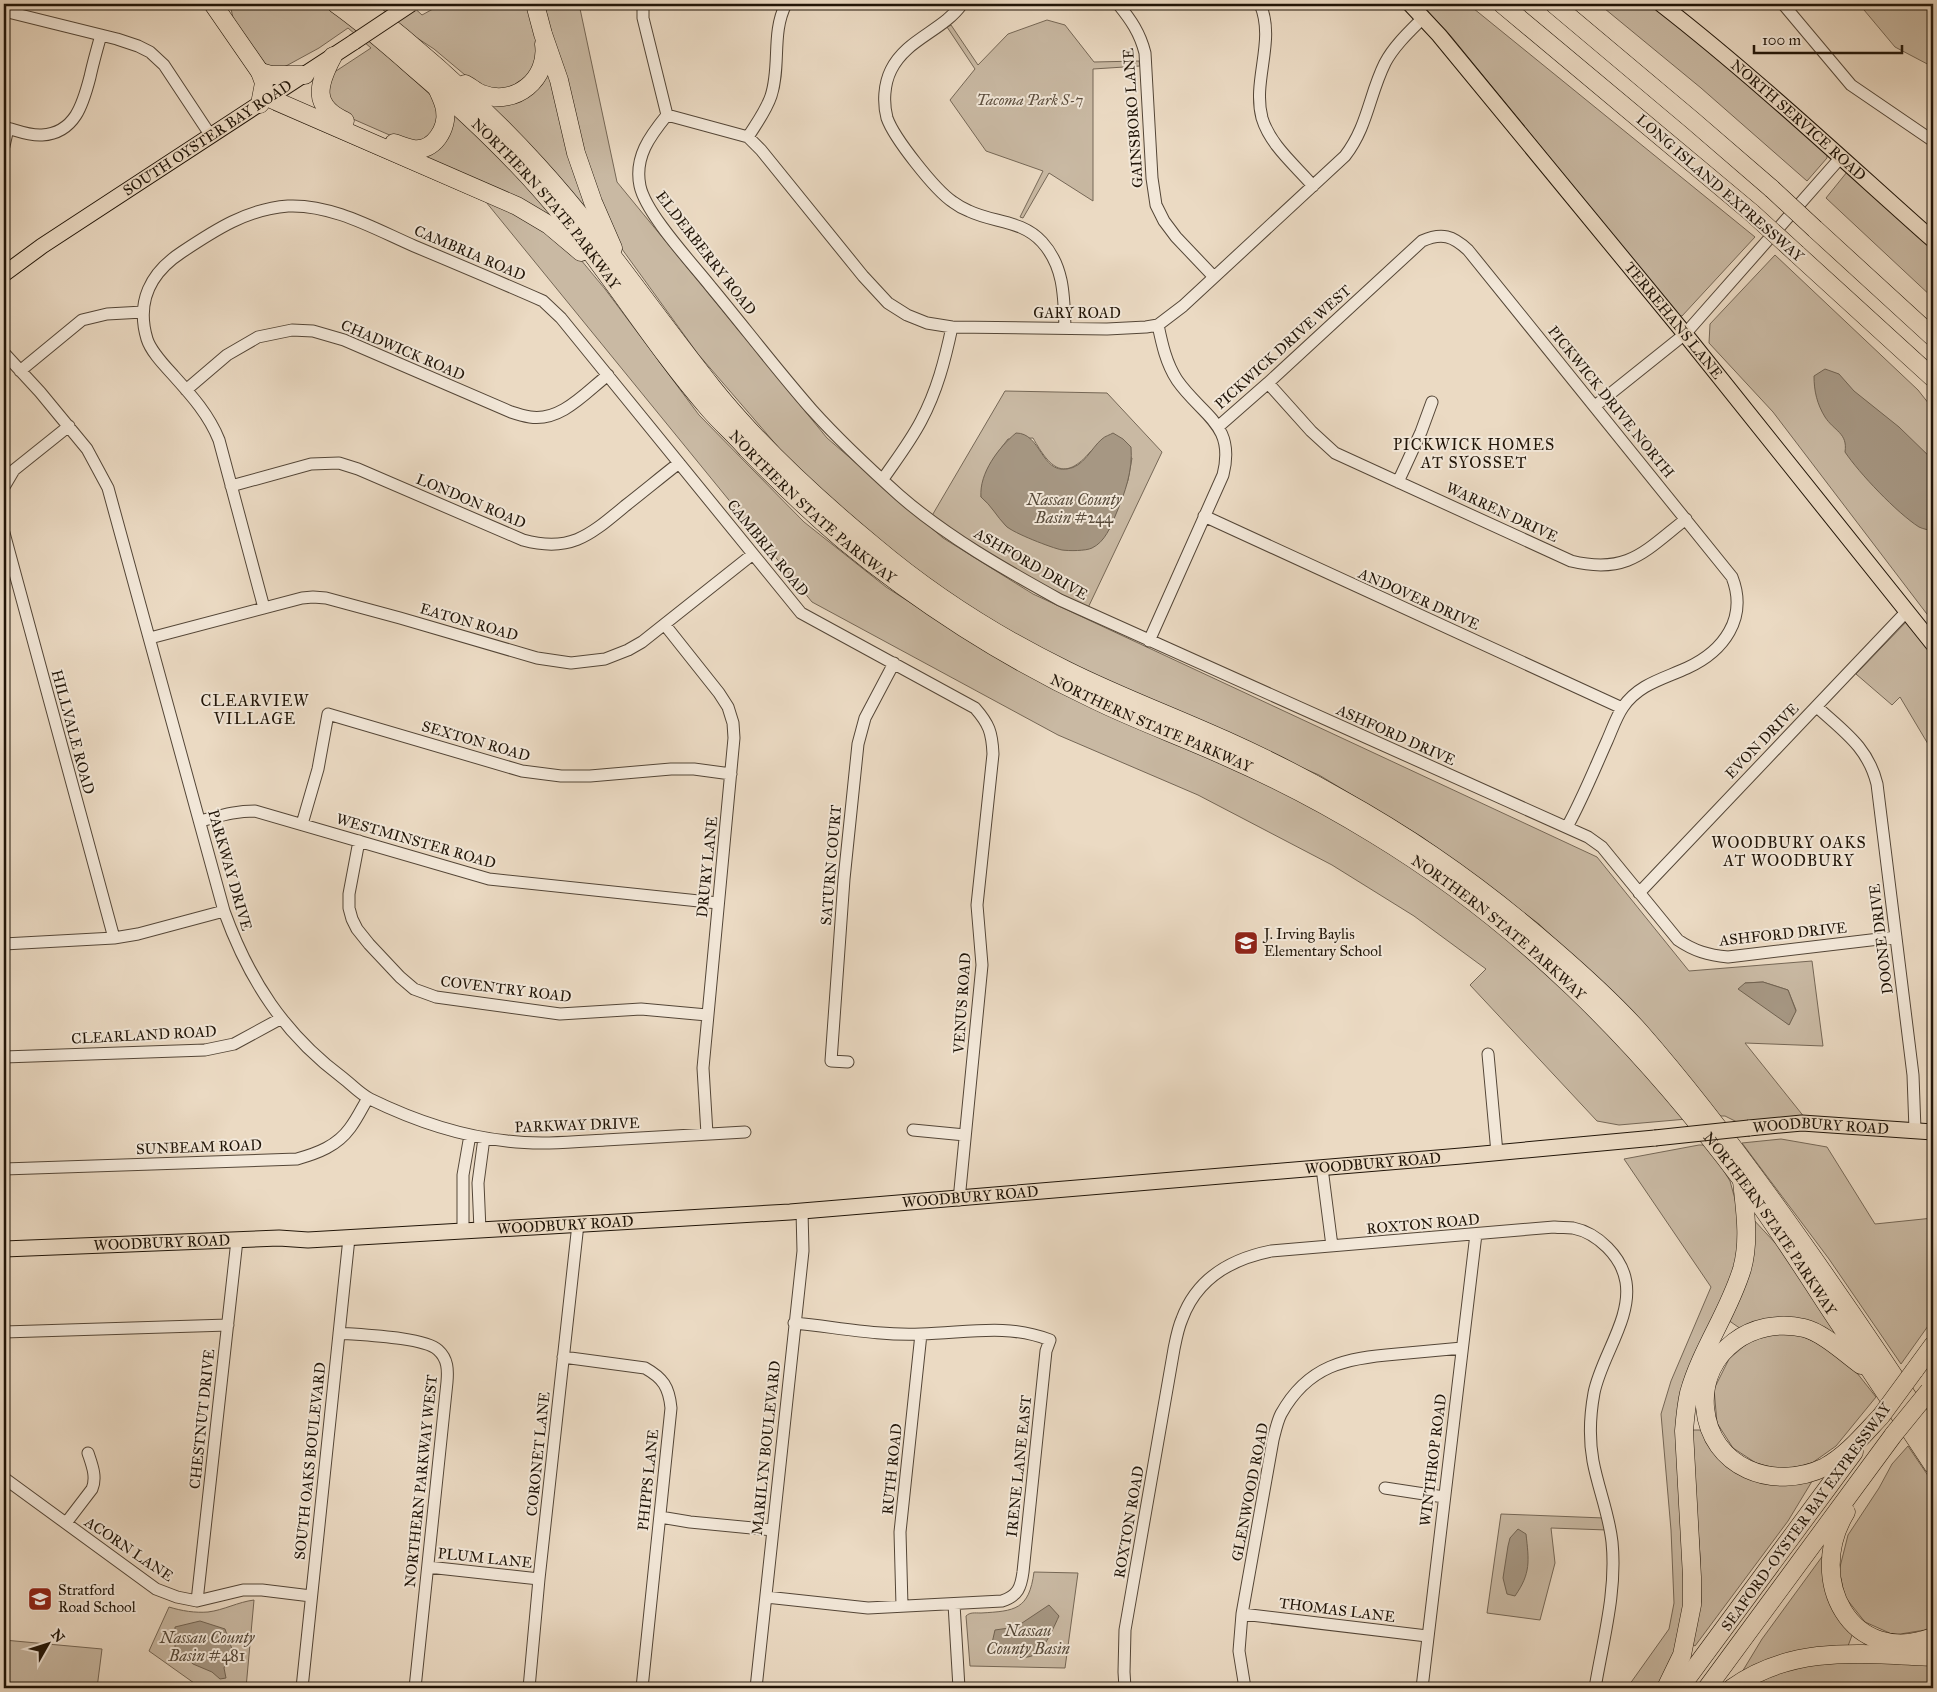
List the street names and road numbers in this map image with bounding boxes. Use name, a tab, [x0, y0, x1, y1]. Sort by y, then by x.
street label: GAINSBORO LANE	[1119, 47, 1147, 188]
street label: NORTH SERVICE ROAD	[1727, 56, 1870, 185]
street label: SOUTH OYSTER BAY ROAD	[120, 76, 296, 200]
street label: LONG ISLAND EXPRESSWAY	[1633, 110, 1808, 266]
street label: NORTHERN STATE PARKWAY	[468, 115, 624, 293]
street label: ELDERBERRY ROAD	[652, 187, 760, 319]
street label: CAMBRIA ROAD	[412, 221, 529, 285]
street label: TERREHANS LANE	[1621, 258, 1727, 383]
street label: PICKWICK DRIVE WEST	[1211, 281, 1355, 413]
street label: GARY ROAD	[1033, 304, 1121, 322]
street label: CHADWICK ROAD	[338, 316, 468, 384]
street label: PICKWICK DRIVE NORTH	[1544, 322, 1678, 482]
street label: NORTHERN STATE PARKWAY	[725, 426, 900, 587]
street label: LONDON ROAD	[413, 470, 529, 532]
street label: WARREN DRIVE	[1443, 478, 1561, 546]
street label: CAMBRIA ROAD	[723, 496, 813, 600]
street label: ASHFORD DRIVE	[970, 524, 1091, 604]
street label: ANDOVER DRIVE	[1355, 564, 1482, 634]
street label: EATON ROAD	[418, 599, 520, 645]
street label: HILLVALE ROAD	[48, 668, 98, 796]
street label: NORTHERN STATE PARKWAY	[1047, 670, 1256, 776]
street label: EVON DRIVE	[1722, 699, 1803, 782]
street label: ASHFORD DRIVE	[1333, 700, 1458, 769]
street label: SEXTON ROAD	[420, 717, 532, 765]
street label: SATURN COURT	[817, 804, 845, 926]
street label: PARKWAY DRIVE	[204, 807, 256, 933]
street label: WESTMINSTER ROAD	[334, 810, 498, 872]
street label: DRURY LANE	[693, 815, 721, 918]
street label: NORTHERN STATE PARKWAY	[1408, 851, 1590, 1004]
street label: DOONE DRIVE	[1865, 883, 1897, 995]
street label: ASHFORD DRIVE	[1717, 918, 1848, 950]
street label: VENUS ROAD	[949, 952, 975, 1055]
street label: COVENTRY ROAD	[439, 972, 573, 1006]
street label: CLEARLAND ROAD	[71, 1022, 217, 1048]
street label: PARKWAY DRIVE	[514, 1114, 640, 1136]
street label: WOODBURY ROAD	[1752, 1114, 1890, 1138]
street label: NORTHERN STATE PARKWAY	[1699, 1129, 1841, 1319]
street label: SUNBEAM ROAD	[136, 1136, 262, 1158]
street label: WOODBURY ROAD	[1304, 1149, 1442, 1178]
street label: WOODBURY ROAD	[901, 1182, 1039, 1212]
street label: ROXTON ROAD	[1366, 1210, 1481, 1238]
street label: WOODBURY ROAD	[497, 1212, 634, 1238]
street label: WOODBURY ROAD	[93, 1231, 231, 1254]
street label: CHESTNUT DRIVE	[186, 1348, 218, 1490]
street label: MARILYN BOULEVARD	[748, 1360, 784, 1536]
street label: SOUTH OAKS BOULEVARD	[291, 1361, 329, 1561]
street label: NORTHERN PARKWAY WEST	[401, 1374, 441, 1588]
street label: CORONET LANE	[523, 1391, 554, 1517]
street label: WINTHROP ROAD	[1416, 1393, 1450, 1527]
street label: IRENE LANE EAST	[1003, 1394, 1035, 1538]
street label: SEAFORD-OYSTER BAY EXPRESSWAY	[1717, 1399, 1895, 1635]
street label: GLENWOOD ROAD	[1228, 1421, 1272, 1563]
street label: RUTH ROAD	[878, 1422, 906, 1516]
street label: PHIPPS LANE	[634, 1428, 662, 1532]
street label: ROXTON ROAD	[1110, 1464, 1148, 1580]
street label: ACORN LANE	[81, 1512, 177, 1585]
street label: PLUM LANE	[437, 1544, 533, 1572]
street label: THOMAS LANE	[1278, 1594, 1396, 1626]

